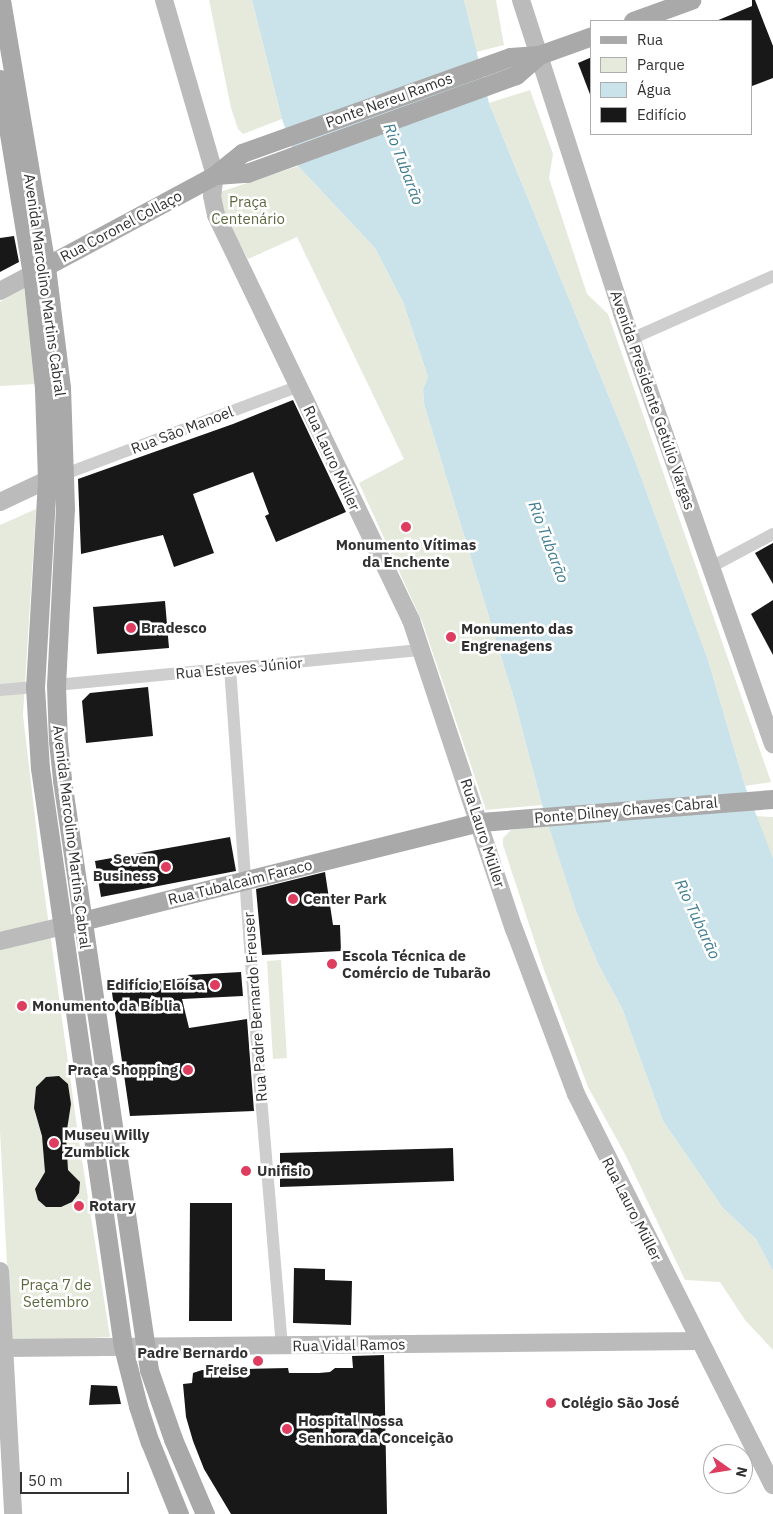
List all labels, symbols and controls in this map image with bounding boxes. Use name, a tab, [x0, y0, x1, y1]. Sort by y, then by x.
legend	[590, 20, 753, 135]
text: Rua	[637, 30, 663, 49]
text: Parque	[637, 55, 685, 74]
street label: Ponte Nereu Ramos	[323, 69, 455, 131]
text: Água	[637, 80, 671, 99]
text: Edifício	[637, 105, 686, 124]
water label: Rio Tubarão	[380, 120, 428, 208]
street label: Avenida Marcolino Martins Cabral	[20, 172, 70, 398]
street label: Rua Coronel Collaço	[57, 186, 185, 266]
park label: Praça Centenário	[211, 192, 285, 227]
street label: Avenida Presidente Getúlio Vargas	[607, 288, 699, 512]
street label: Rua São Manoel	[128, 402, 236, 458]
street label: Rua Lauro Müller	[300, 403, 364, 513]
water label: Rio Tubarão	[525, 498, 573, 586]
marker: Monumento Vítimas da Enchente	[400, 521, 412, 533]
place label: Monumento Vítimas da Enchente	[336, 535, 476, 570]
place label: Bradesco	[141, 619, 207, 637]
place label: Monumento das Engrenagens	[461, 619, 573, 654]
marker: Bradesco	[125, 622, 137, 634]
marker: Monumento das Engrenagens	[445, 631, 457, 643]
street label: Rua Esteves Júnior	[175, 653, 303, 683]
street label: Avenida Marcolino Martins Cabral	[49, 724, 95, 950]
street label: Rua Lauro Müller	[457, 776, 509, 890]
street label: Ponte Dilney Chaves Cabral	[534, 793, 718, 827]
place label: Seven Business	[93, 849, 156, 884]
street label: Rua Tubalcaim Faraco	[166, 855, 314, 909]
marker: Seven Business	[160, 861, 172, 873]
water label: Rio Tubarão	[671, 876, 725, 962]
place label: Center Park	[303, 890, 387, 908]
marker: Center Park	[287, 893, 299, 905]
street label: Rua Padre Bernardo Freuser	[239, 912, 271, 1102]
place label: Escola Técnica de Comércio de Tubarão	[342, 946, 491, 981]
marker: Escola Técnica de Comércio de Tubarão	[326, 958, 338, 970]
place label: Edifício Eloísa	[106, 976, 205, 994]
marker: Edifício Eloísa	[209, 979, 221, 991]
place label: Monumento da Bíblia	[32, 997, 181, 1015]
marker: Monumento da Bíblia	[16, 1000, 28, 1012]
place label: Praça Shopping	[68, 1061, 178, 1079]
marker: Praça Shopping	[182, 1064, 194, 1076]
place label: Museu Willy Zumblick	[64, 1125, 149, 1160]
marker: Museu Willy Zumblick	[48, 1137, 60, 1149]
street label: Rua Lauro Müller	[598, 1154, 666, 1264]
place label: Unifisio	[257, 1162, 311, 1180]
marker: Unifisio	[239, 1164, 253, 1178]
place label: Rotary	[89, 1197, 136, 1215]
marker: Rotary	[73, 1200, 85, 1212]
park label: Praça 7 de Setembro	[21, 1275, 91, 1310]
street label: Rua Vidal Ramos	[292, 1335, 406, 1355]
place label: Padre Bernardo Freise	[137, 1343, 248, 1378]
marker: Padre Bernardo Freise	[252, 1355, 264, 1367]
place label: Colégio São José	[561, 1394, 679, 1412]
marker: Colégio São José	[545, 1397, 557, 1409]
place label: Hospital Nossa Senhora da Conceição	[298, 1411, 454, 1446]
marker: Hospital Nossa Senhora da Conceição	[280, 1422, 294, 1436]
north arrow	[703, 1444, 753, 1494]
scale bar	[22, 1462, 131, 1494]
text: N	[732, 1465, 752, 1479]
text: 50 m	[28, 1471, 63, 1490]

